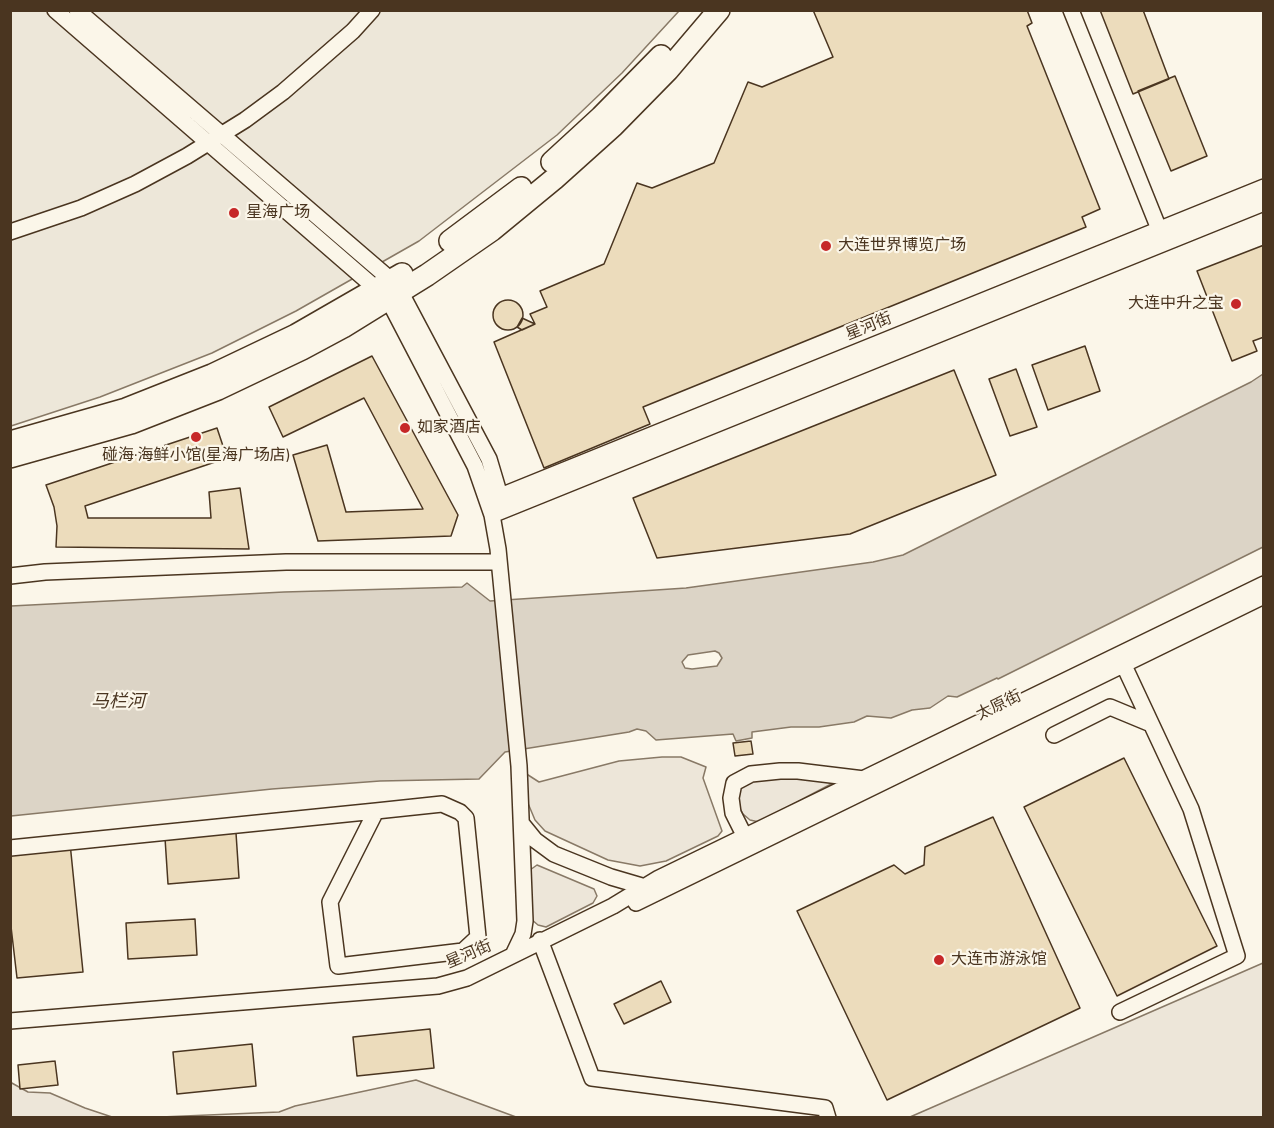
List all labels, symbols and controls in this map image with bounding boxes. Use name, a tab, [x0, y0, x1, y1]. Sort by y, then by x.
place label: 星海广场	[246, 203, 310, 223]
marker: 星海广场	[227, 206, 241, 220]
place label: 大连世界博览广场	[838, 236, 966, 256]
marker: 大连世界博览广场	[819, 239, 833, 253]
place label: 大连中升之宝	[1128, 294, 1224, 314]
marker: 大连中升之宝	[1229, 297, 1243, 311]
street label: 星河街	[843, 309, 895, 345]
place label: 如家酒店	[417, 418, 481, 438]
marker: 如家酒店	[398, 421, 412, 435]
marker: 碰海·海鲜小馆(星海广场店)	[189, 430, 203, 444]
place label: 碰海·海鲜小馆(星海广场店)	[102, 446, 290, 466]
street label: 太原街	[973, 687, 1025, 725]
water label: 马栏河	[91, 692, 145, 714]
street label: 星河街	[443, 937, 495, 973]
place label: 大连市游泳馆	[951, 950, 1047, 970]
marker: 大连市游泳馆	[932, 953, 946, 967]

